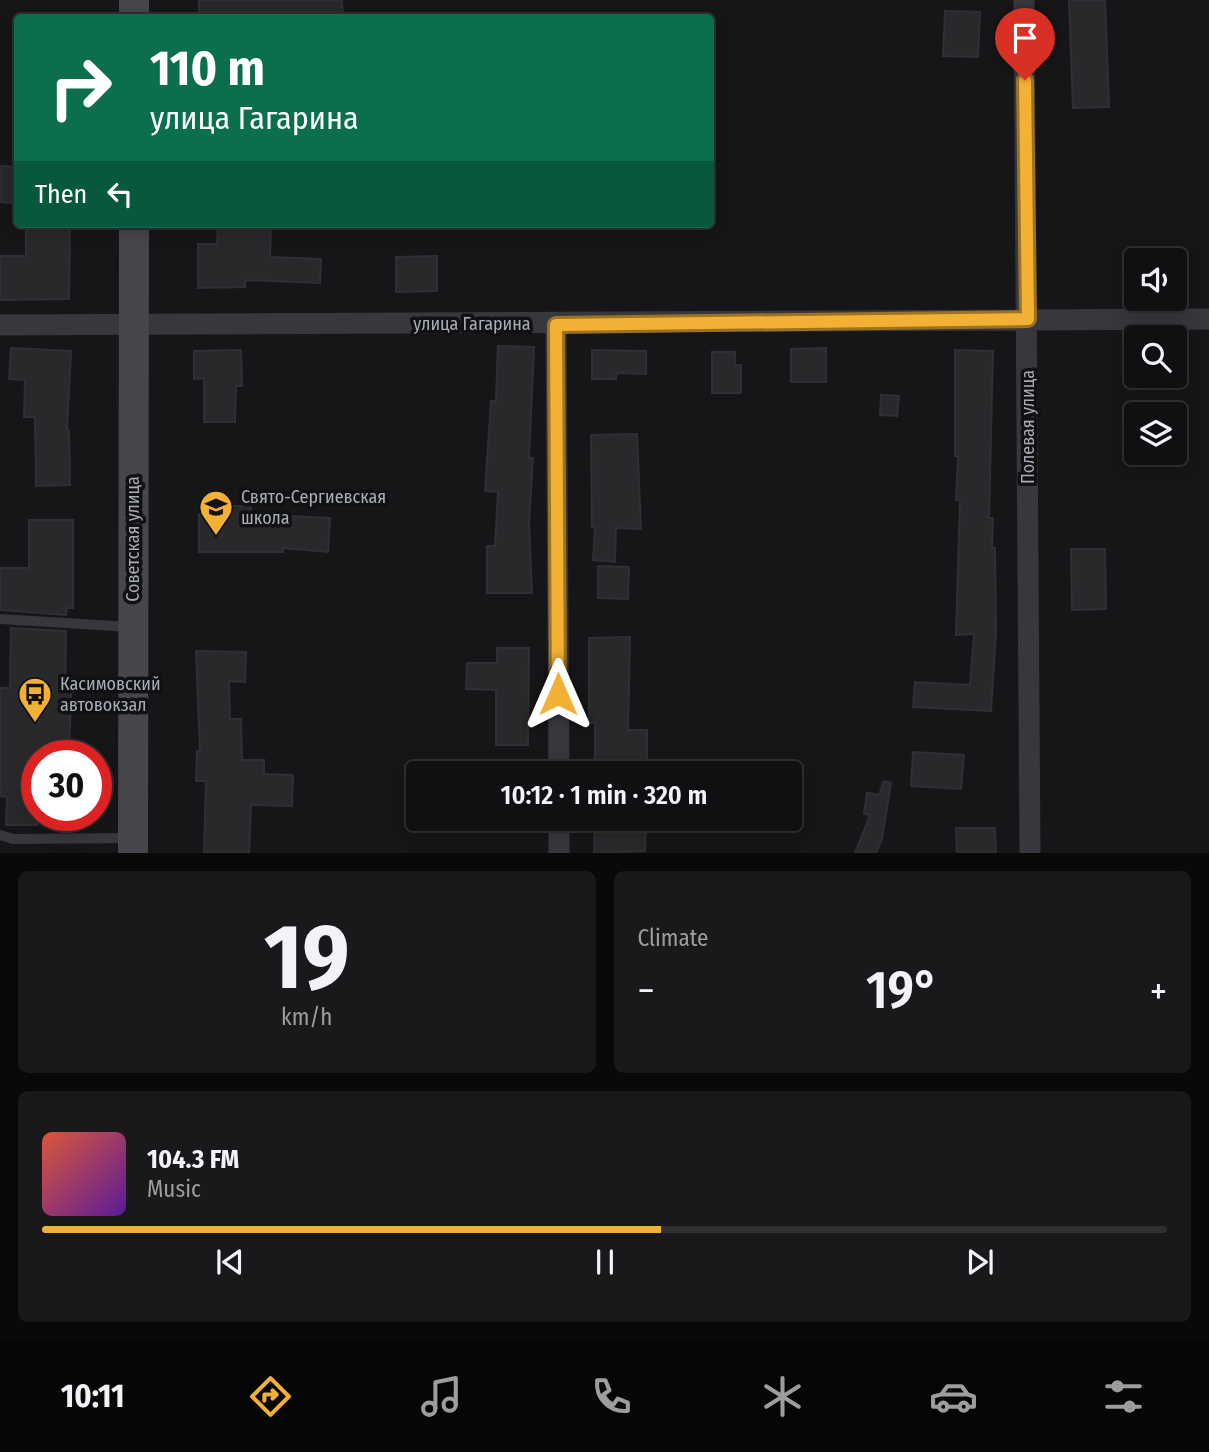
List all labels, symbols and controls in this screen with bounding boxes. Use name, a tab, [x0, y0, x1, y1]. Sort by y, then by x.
pin	[995, 8, 1055, 80]
icon: arrive	[1006, 19, 1044, 57]
text: 110 m	[150, 39, 265, 98]
icon: right	[35, 42, 126, 133]
text: улица Гагарина	[150, 99, 359, 137]
icon: left	[101, 175, 139, 213]
text: Then	[35, 179, 87, 210]
map controls	[1124, 248, 1187, 465]
button: sound	[1124, 248, 1187, 311]
street label: улица Гагарина	[413, 313, 531, 335]
button: search	[1124, 325, 1187, 388]
street label: Полевая улица	[1017, 370, 1039, 484]
button: layers	[1124, 402, 1187, 465]
street label: Советская улица	[122, 476, 144, 602]
place label: Свято-Сергиевская школа	[241, 486, 386, 529]
school or university icon: Свято-Сергиевская школа	[197, 488, 235, 537]
position arrow	[521, 657, 595, 731]
place label: Касимовский автовокзал	[60, 673, 161, 716]
bus stop icon: Касимовский автовокзал	[16, 675, 54, 724]
speed limit sign: 30	[21, 740, 112, 831]
text: 10:12 · 1 min · 320 m	[501, 780, 707, 811]
text: 19	[264, 903, 350, 1012]
text: Climate	[638, 924, 708, 952]
text: 19°	[866, 959, 938, 1022]
text: −	[638, 968, 655, 1014]
text: +	[1150, 968, 1167, 1014]
text: km/h	[281, 1003, 332, 1031]
text: 104.3 FM	[147, 1144, 239, 1175]
text: Music	[147, 1175, 201, 1203]
icon: previous	[211, 1243, 249, 1281]
icon: pause	[586, 1243, 624, 1281]
icon: next	[961, 1243, 999, 1281]
icon: directions	[246, 1372, 295, 1421]
icon: music	[417, 1372, 466, 1421]
icon: phone	[587, 1372, 636, 1421]
icon: climate	[758, 1372, 807, 1421]
icon: car	[929, 1372, 978, 1421]
icon: filters	[1099, 1372, 1148, 1421]
text: 10:11	[61, 1377, 125, 1415]

